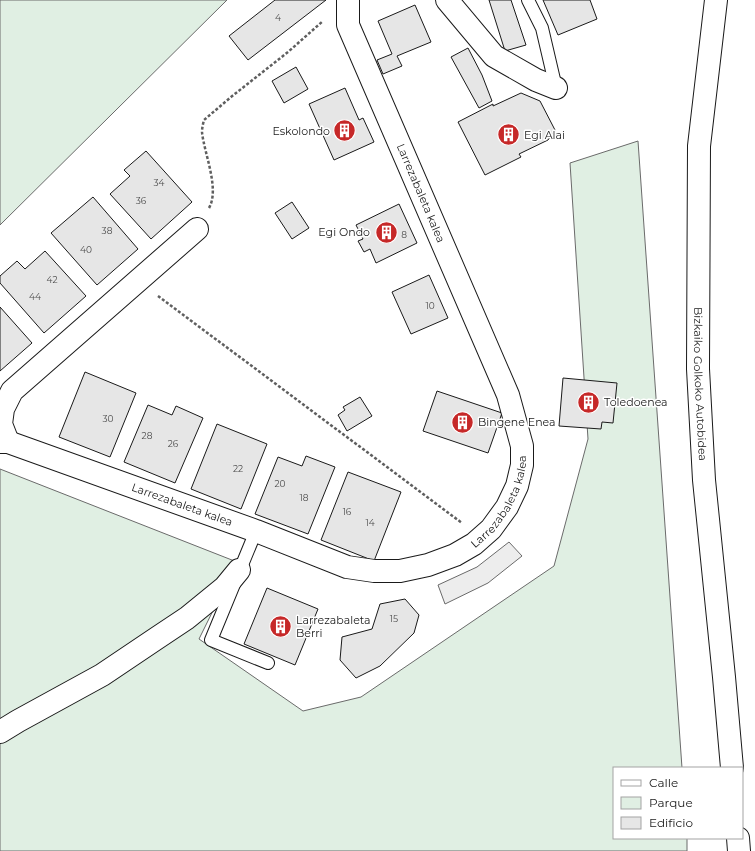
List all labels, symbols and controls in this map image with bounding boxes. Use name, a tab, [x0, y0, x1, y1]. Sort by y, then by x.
house number: 4	[275, 12, 281, 23]
building icon: Eskolondo	[332, 118, 358, 144]
building icon: Egi Alai	[495, 122, 521, 148]
place label: Eskolondo	[272, 124, 330, 138]
place label: Egi Alai	[524, 128, 565, 142]
street label: Larrezabaleta kalea	[394, 141, 448, 245]
house number: 34	[153, 177, 165, 188]
house number: 36	[136, 195, 147, 206]
building icon: Egi Ondo	[373, 219, 399, 245]
house number: 38	[102, 225, 113, 236]
place label: Egi Ondo	[318, 225, 370, 239]
house number: 8	[401, 229, 407, 240]
house number: 40	[80, 244, 92, 255]
house number: 42	[46, 274, 58, 285]
house number: 44	[29, 291, 41, 302]
house number: 10	[425, 300, 435, 311]
street label: Bizkaiko Golkoko Autobidea	[691, 307, 710, 461]
building icon: Toledoenea	[575, 389, 601, 415]
place label: Toledoenea	[604, 395, 668, 409]
building icon: Bingene Enea	[450, 409, 476, 435]
house number: 30	[102, 413, 114, 424]
place label: Bingene Enea	[478, 415, 556, 429]
house number: 28	[142, 430, 153, 441]
house number: 26	[168, 438, 179, 449]
street label: Larrezabaleta kalea	[468, 456, 530, 551]
house number: 22	[233, 463, 243, 474]
house number: 20	[274, 478, 286, 489]
street label: Larrezabaleta kalea	[130, 480, 235, 529]
house number: 18	[300, 492, 309, 503]
house number: 16	[343, 506, 352, 517]
house number: 14	[365, 517, 375, 528]
building icon: Larrezabaleta Berri	[268, 613, 294, 639]
place label: Larrezabaleta Berri	[296, 613, 371, 640]
house number: 15	[390, 613, 398, 624]
legend	[613, 767, 743, 839]
text: Calle	[649, 775, 678, 790]
text: Parque	[649, 795, 693, 810]
text: Edificio	[649, 815, 693, 830]

